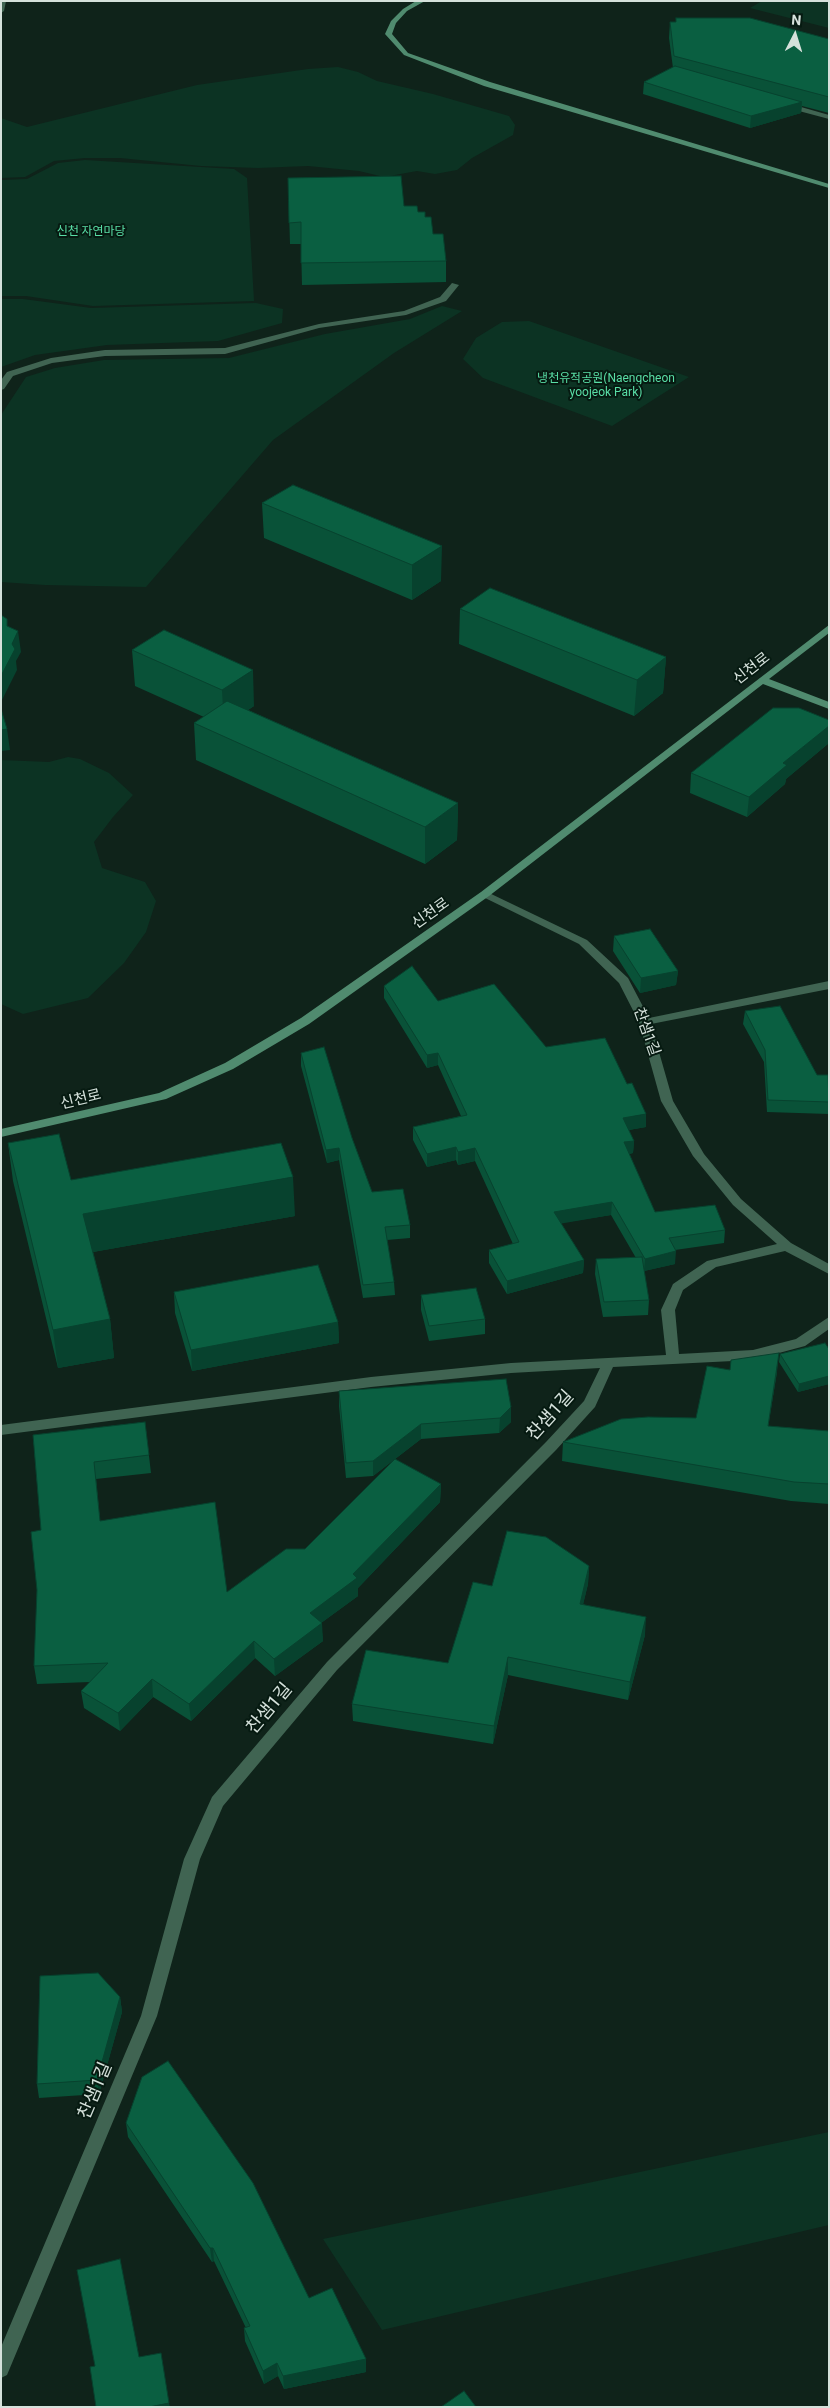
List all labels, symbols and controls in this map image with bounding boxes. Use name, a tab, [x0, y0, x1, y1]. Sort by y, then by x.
north arrow	[770, 10, 820, 60]
text: N	[791, 12, 802, 28]
park label: 신천 자연마당	[56, 225, 126, 239]
park label: 냉천유적공원(Naengcheon yoojeok Park)	[537, 372, 675, 400]
street label: 신천로	[730, 649, 774, 689]
street label: 신천로	[409, 895, 453, 933]
street label: 찬샘1길	[629, 1006, 663, 1058]
street label: 신천로	[59, 1086, 103, 1114]
street label: 찬샘1길	[523, 1387, 579, 1445]
street label: 찬샘1길	[243, 1679, 297, 1739]
street label: 찬샘1길	[74, 2059, 118, 2123]

